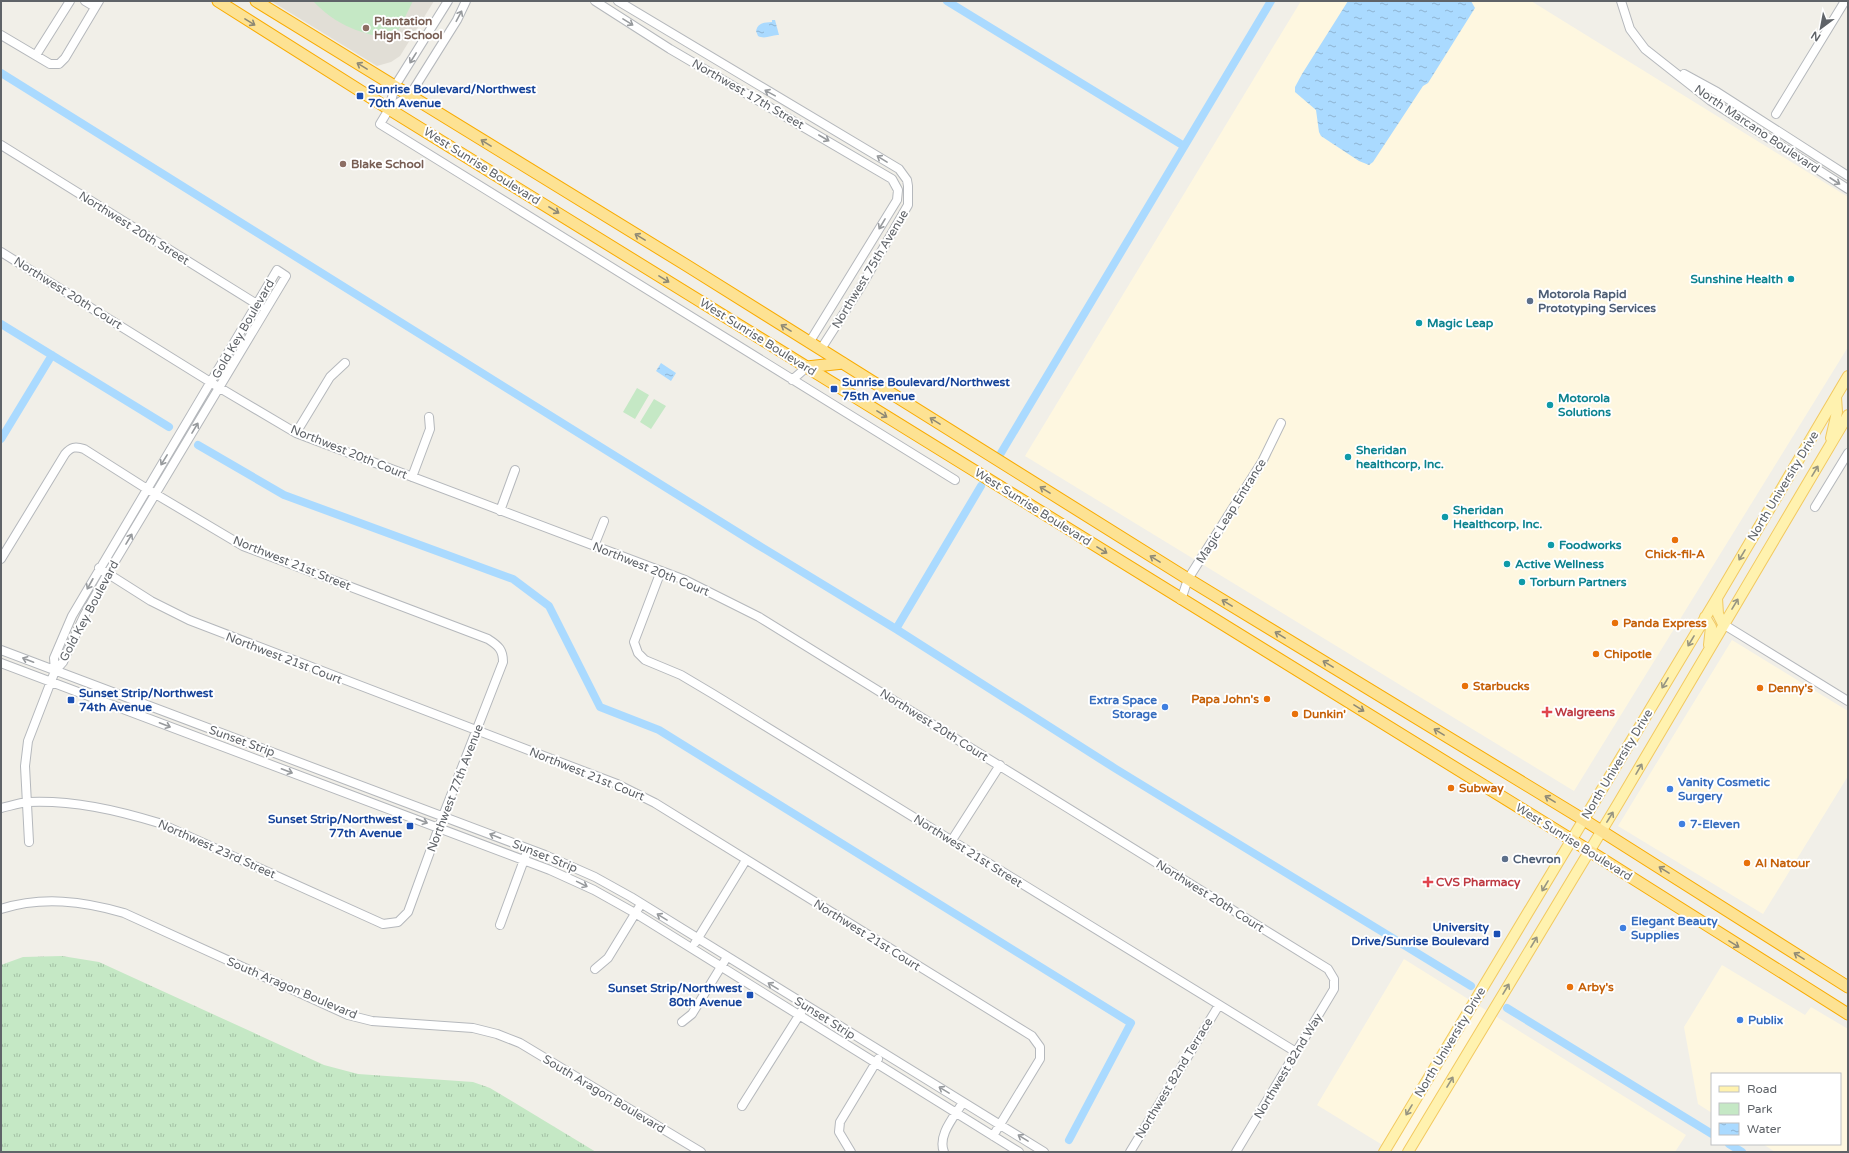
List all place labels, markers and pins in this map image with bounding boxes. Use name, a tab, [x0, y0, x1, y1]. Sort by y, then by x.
place label: Plantation High School	[374, 14, 443, 43]
marker: Plantation High School	[361, 23, 371, 33]
place label: Sunrise Boulevard/Northwest 70th Avenue	[368, 82, 536, 110]
marker: Sunrise Boulevard/Northwest 70th Avenue	[355, 91, 365, 101]
place label: Blake School	[351, 157, 424, 171]
marker: Blake School	[338, 159, 348, 169]
place label: Sunshine Health	[1691, 272, 1783, 286]
marker: Sunshine Health	[1786, 274, 1796, 284]
place label: Motorola Rapid Prototyping Services	[1538, 287, 1656, 316]
marker: Motorola Rapid Prototyping Services	[1525, 296, 1535, 306]
place label: Magic Leap	[1427, 316, 1494, 331]
marker: Magic Leap	[1414, 318, 1424, 328]
place label: Sunrise Boulevard/Northwest 75th Avenue	[842, 375, 1010, 403]
marker: Sunrise Boulevard/Northwest 75th Avenue	[829, 384, 839, 394]
place label: Motorola Solutions	[1558, 391, 1611, 419]
marker: Motorola Solutions	[1545, 400, 1555, 410]
place label: Sheridan healthcorp, Inc.	[1356, 443, 1444, 472]
marker: Sheridan healthcorp, Inc.	[1343, 452, 1353, 462]
place label: Sheridan Healthcorp, Inc.	[1453, 503, 1542, 532]
marker: Sheridan Healthcorp, Inc.	[1440, 512, 1450, 522]
marker: Chick-fil-A	[1670, 535, 1680, 545]
place label: Foodworks	[1559, 538, 1622, 552]
marker: Foodworks	[1546, 540, 1556, 550]
place label: Chick-fil-A	[1645, 547, 1705, 561]
place label: Active Wellness	[1515, 557, 1604, 571]
marker: Active Wellness	[1502, 559, 1512, 569]
place label: Torburn Partners	[1529, 575, 1627, 589]
marker: Torburn Partners	[1517, 577, 1527, 587]
place label: Panda Express	[1623, 616, 1707, 631]
marker: Panda Express	[1610, 618, 1620, 628]
place label: Chipotle	[1604, 647, 1652, 662]
marker: Chipotle	[1591, 649, 1601, 659]
place label: Starbucks	[1473, 679, 1530, 693]
marker: Starbucks	[1460, 681, 1470, 691]
place label: Denny's	[1768, 681, 1813, 696]
marker: Denny's	[1755, 683, 1765, 693]
place label: Sunset Strip/Northwest 74th Avenue	[79, 686, 213, 714]
place label: Papa John's	[1191, 692, 1259, 707]
place label: Extra Space Storage	[1089, 693, 1157, 722]
marker: Papa John's	[1262, 694, 1272, 704]
marker: Sunset Strip/Northwest 74th Avenue	[66, 695, 76, 705]
marker: Extra Space Storage	[1160, 702, 1170, 712]
place label: Walgreens	[1555, 705, 1615, 720]
place label: Dunkin'	[1303, 707, 1346, 721]
marker: Walgreens	[1542, 707, 1552, 717]
marker: Dunkin'	[1290, 709, 1300, 719]
place label: Vanity Cosmetic Surgery	[1678, 775, 1770, 804]
place label: Subway	[1459, 781, 1504, 796]
marker: Subway	[1446, 783, 1456, 793]
marker: Vanity Cosmetic Surgery	[1665, 784, 1675, 794]
place label: Sunset Strip/Northwest 77th Avenue	[268, 812, 402, 840]
place label: 7-Eleven	[1690, 817, 1740, 831]
marker: 7-Eleven	[1677, 819, 1687, 829]
marker: Sunset Strip/Northwest 77th Avenue	[405, 821, 415, 831]
place label: Chevron	[1513, 852, 1561, 866]
marker: Chevron	[1500, 854, 1510, 864]
place label: Al Natour	[1755, 856, 1810, 870]
marker: Al Natour	[1742, 858, 1752, 868]
place label: CVS Pharmacy	[1436, 875, 1521, 890]
marker: CVS Pharmacy	[1423, 877, 1433, 887]
place label: Elegant Beauty Supplies	[1631, 914, 1718, 943]
place label: University Drive/Sunrise Boulevard	[1351, 920, 1490, 948]
marker: Elegant Beauty Supplies	[1618, 923, 1628, 933]
marker: University Drive/Sunrise Boulevard	[1492, 929, 1502, 939]
place label: Arby's	[1578, 980, 1614, 995]
place label: Sunset Strip/Northwest 80th Avenue	[608, 981, 742, 1009]
marker: Arby's	[1565, 982, 1575, 992]
marker: Sunset Strip/Northwest 80th Avenue	[745, 990, 755, 1000]
place label: Publix	[1748, 1013, 1784, 1027]
marker: Publix	[1735, 1015, 1745, 1025]

